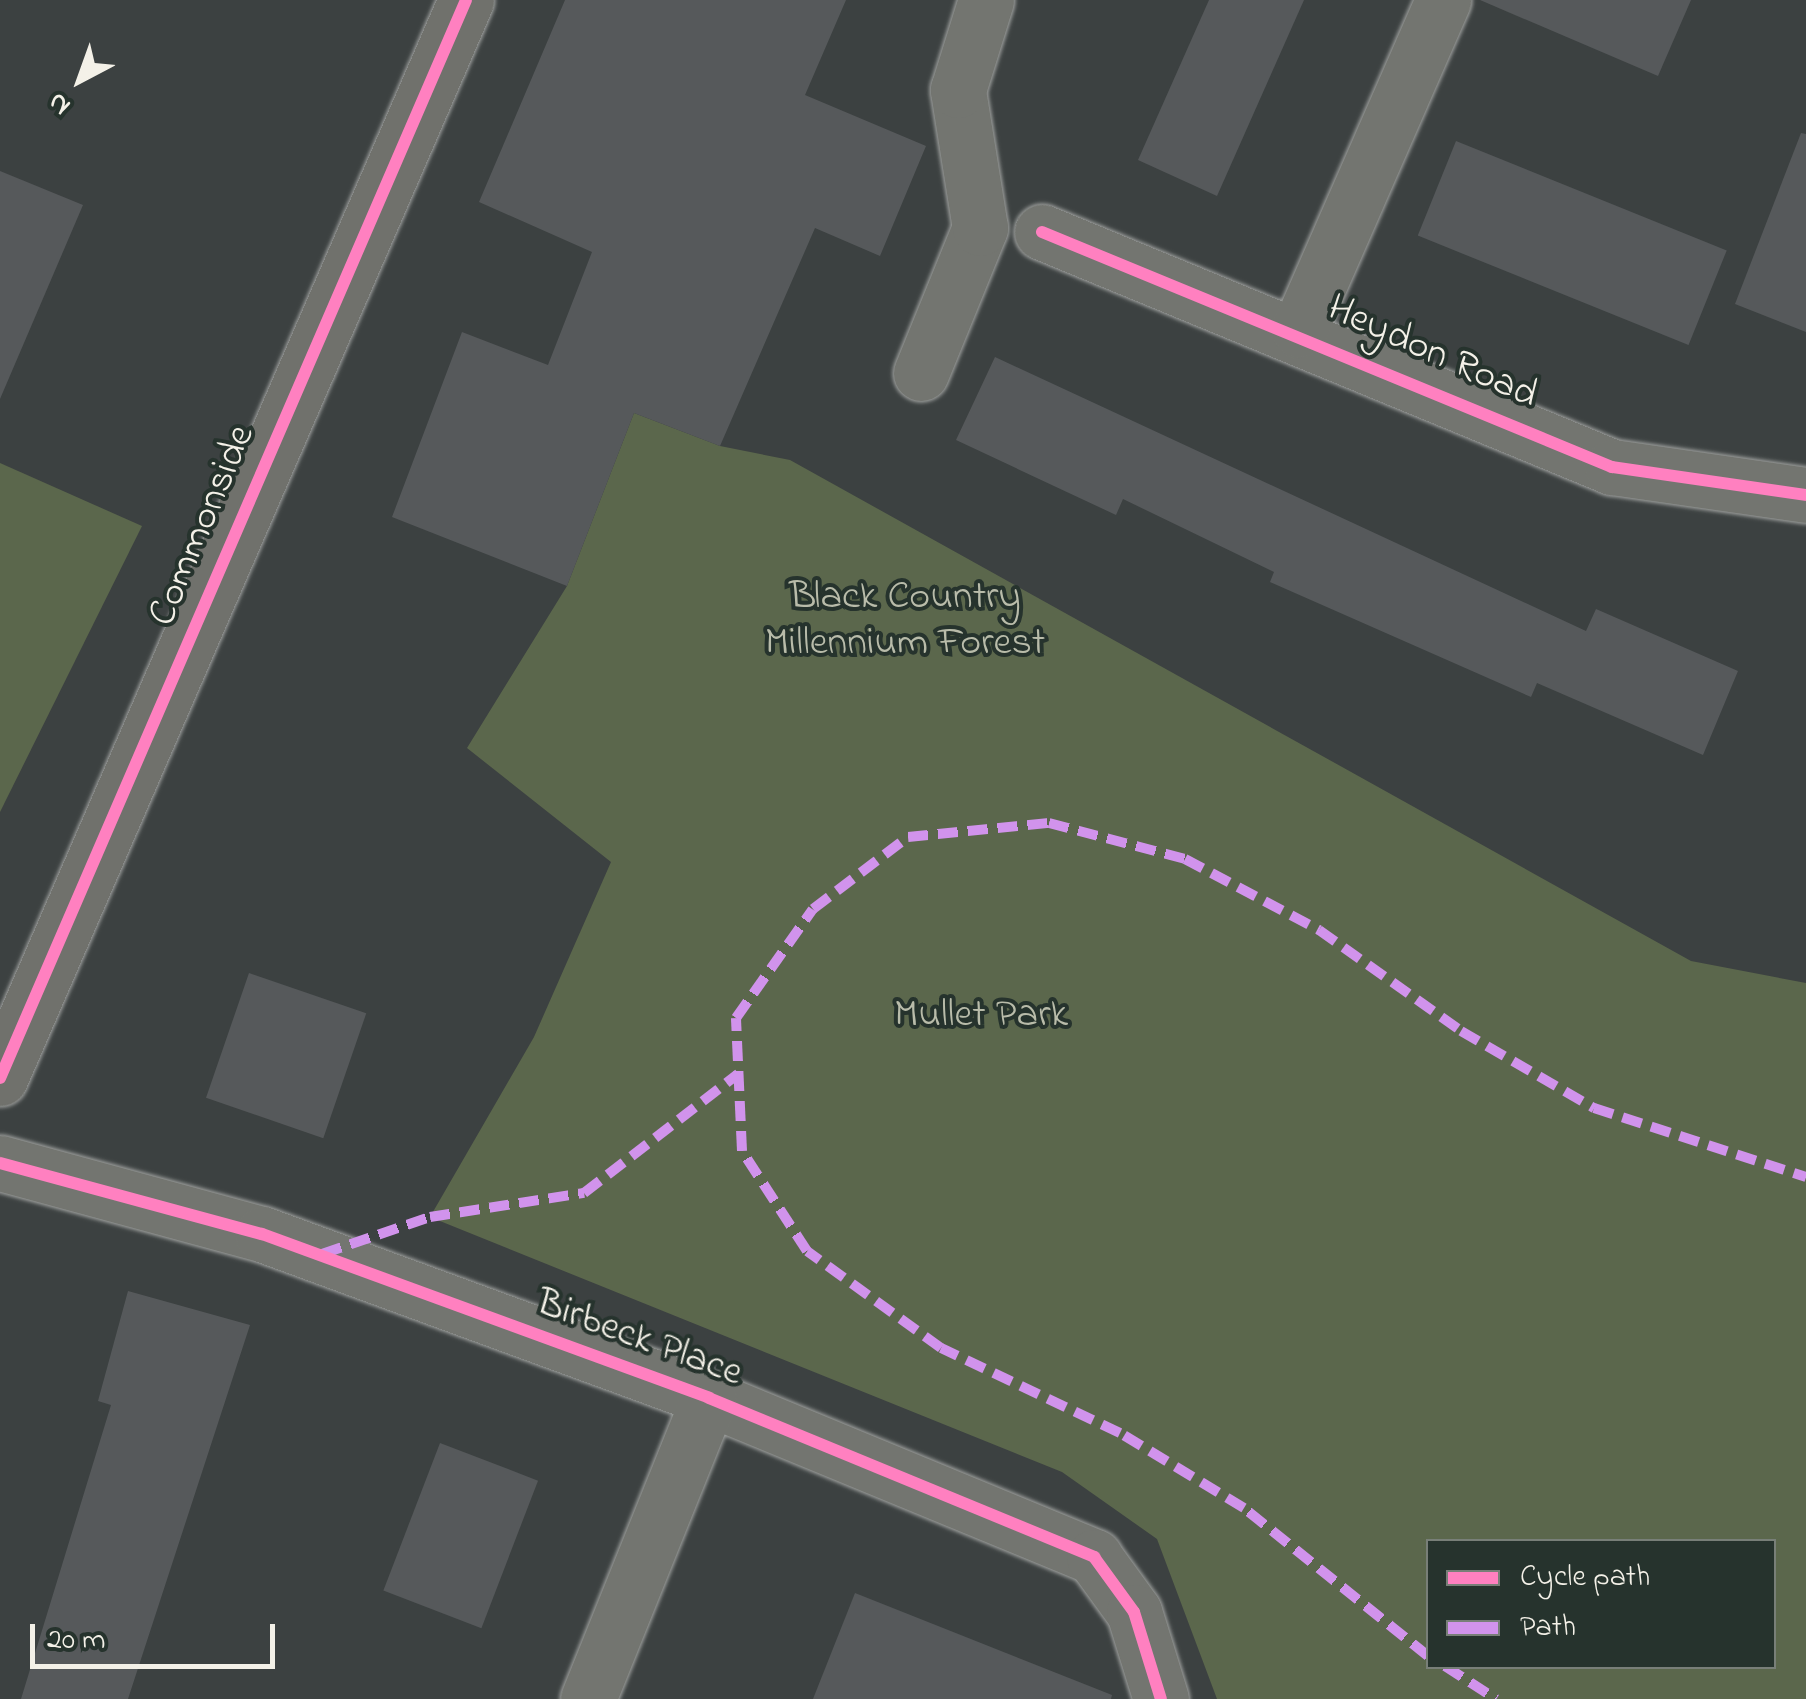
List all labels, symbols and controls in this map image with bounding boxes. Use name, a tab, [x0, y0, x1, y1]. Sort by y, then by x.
north arrow	[30, 30, 130, 130]
text: N	[39, 81, 81, 125]
street label: Heydon Road	[1320, 285, 1544, 421]
street label: Commonside	[139, 418, 267, 634]
park label: Black Country Millennium Forest	[765, 574, 1045, 668]
park label: Mullet Park	[894, 992, 1068, 1040]
street label: Birbeck Place	[529, 1280, 749, 1398]
legend	[1426, 1539, 1776, 1669]
text: Cycle path	[1520, 1556, 1650, 1600]
scale bar	[35, 1604, 280, 1666]
text: Path	[1520, 1606, 1576, 1650]
text: 20 m	[47, 1619, 106, 1663]

